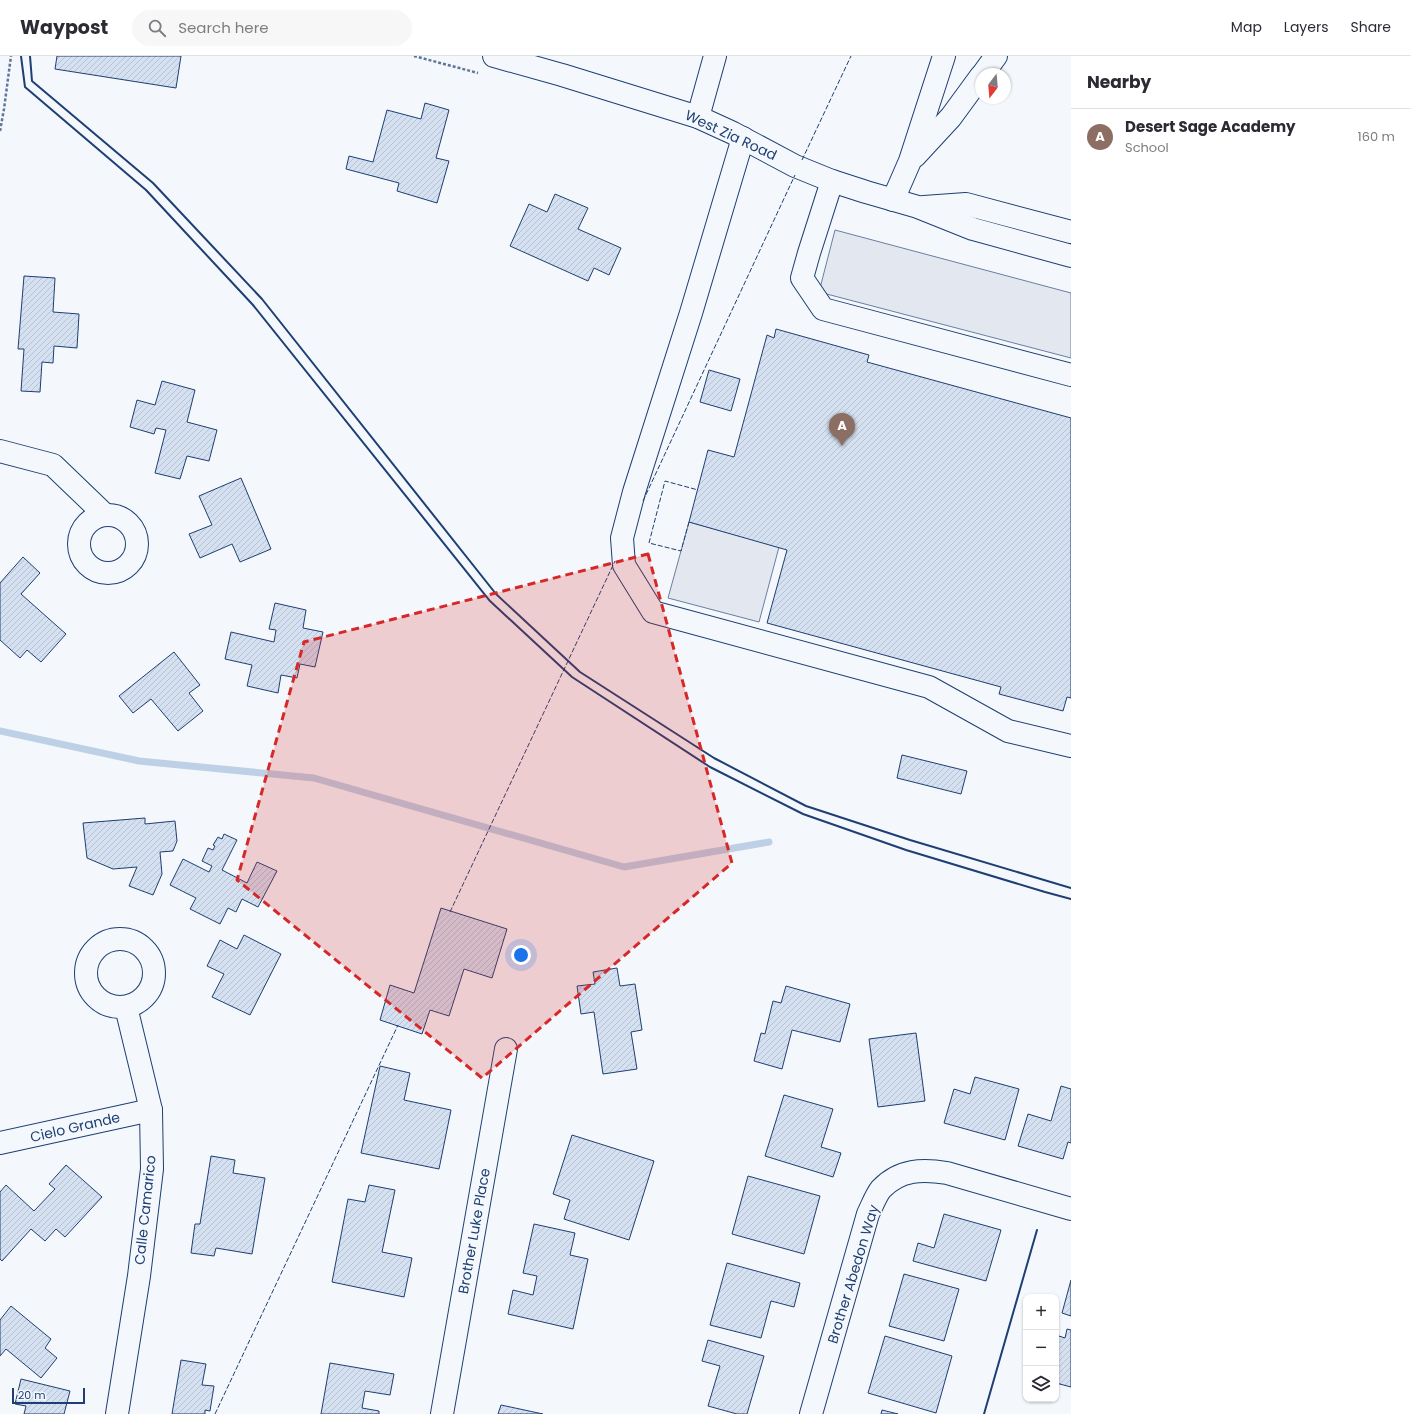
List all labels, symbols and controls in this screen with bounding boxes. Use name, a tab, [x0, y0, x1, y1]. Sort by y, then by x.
search box	[132, 10, 412, 46]
text: Waypost	[20, 14, 108, 41]
icon: search	[146, 17, 168, 39]
text: Search here	[178, 17, 269, 38]
text: Map	[1231, 17, 1262, 37]
text: Layers	[1284, 17, 1328, 37]
text: Share	[1350, 17, 1391, 37]
north arrow	[975, 68, 1011, 104]
text: Nearby	[1087, 70, 1151, 94]
street label: West Zia Road	[682, 105, 780, 165]
text: Desert Sage Academy	[1125, 116, 1296, 137]
text: A	[1095, 127, 1105, 146]
text: 160 m	[1358, 127, 1395, 146]
text: School	[1125, 138, 1169, 157]
pin: A	[829, 413, 855, 446]
your location	[511, 945, 531, 965]
street label: Cielo Grande	[28, 1107, 122, 1147]
street label: Calle Camarico	[129, 1154, 161, 1266]
street label: Brother Luke Place	[453, 1166, 495, 1295]
street label: Brother Abedon Way	[822, 1202, 884, 1346]
map controls	[1023, 1294, 1059, 1402]
button: +	[1023, 1294, 1059, 1330]
button: −	[1023, 1330, 1059, 1366]
button: layers	[1023, 1366, 1059, 1402]
scale bar	[12, 1386, 85, 1405]
text: 20 m	[18, 1387, 46, 1403]

